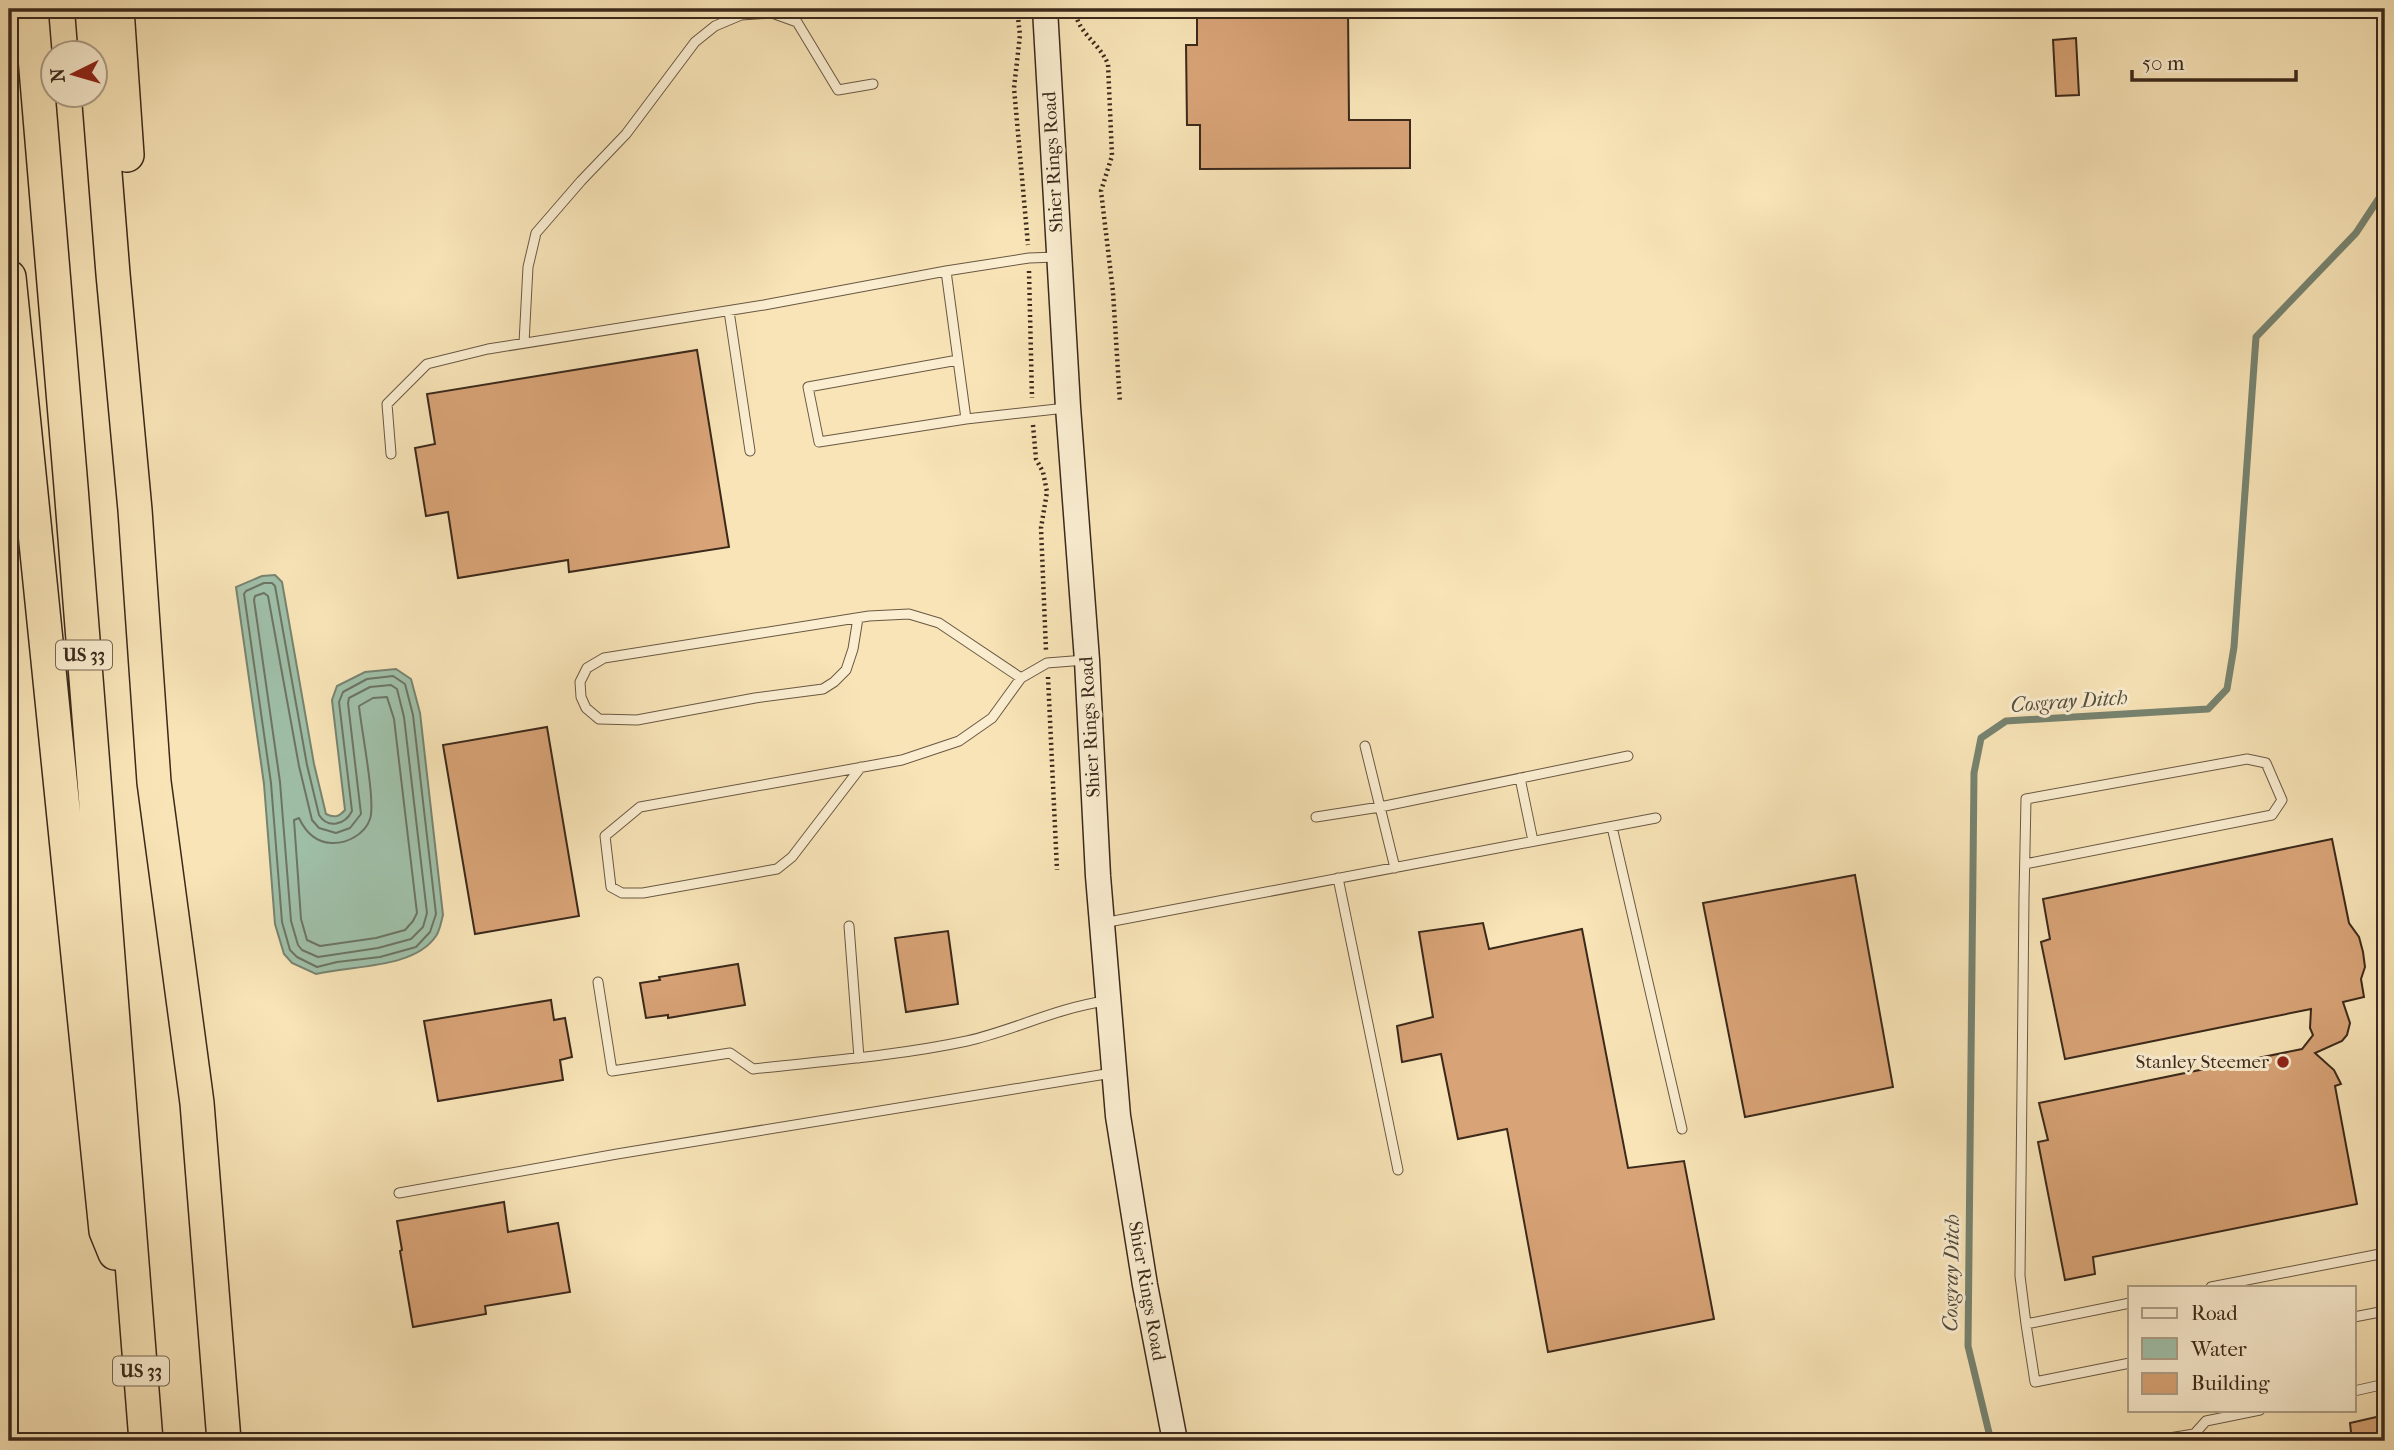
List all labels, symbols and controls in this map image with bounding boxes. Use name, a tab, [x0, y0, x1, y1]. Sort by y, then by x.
north arrow	[38, 38, 108, 108]
scale bar	[2132, 38, 2296, 82]
text: 50 m	[2142, 51, 2185, 75]
text: N	[46, 67, 70, 84]
street label: Shier Rings Road	[1038, 90, 1068, 233]
road number: US 33	[56, 640, 112, 670]
street label: Shier Rings Road	[1075, 655, 1105, 798]
water label: Cosgray Ditch	[2010, 685, 2129, 717]
place label: Stanley Steemer	[2136, 1051, 2270, 1073]
marker: Stanley Steemer	[2275, 1054, 2291, 1070]
water label: Cosgray Ditch	[1938, 1214, 1964, 1332]
street label: Shier Rings Road	[1124, 1219, 1170, 1363]
legend	[2128, 1286, 2356, 1412]
text: Road	[2191, 1301, 2238, 1325]
text: Water	[2190, 1337, 2247, 1361]
road number: US 33	[113, 1356, 169, 1386]
text: Building	[2191, 1371, 2270, 1395]

